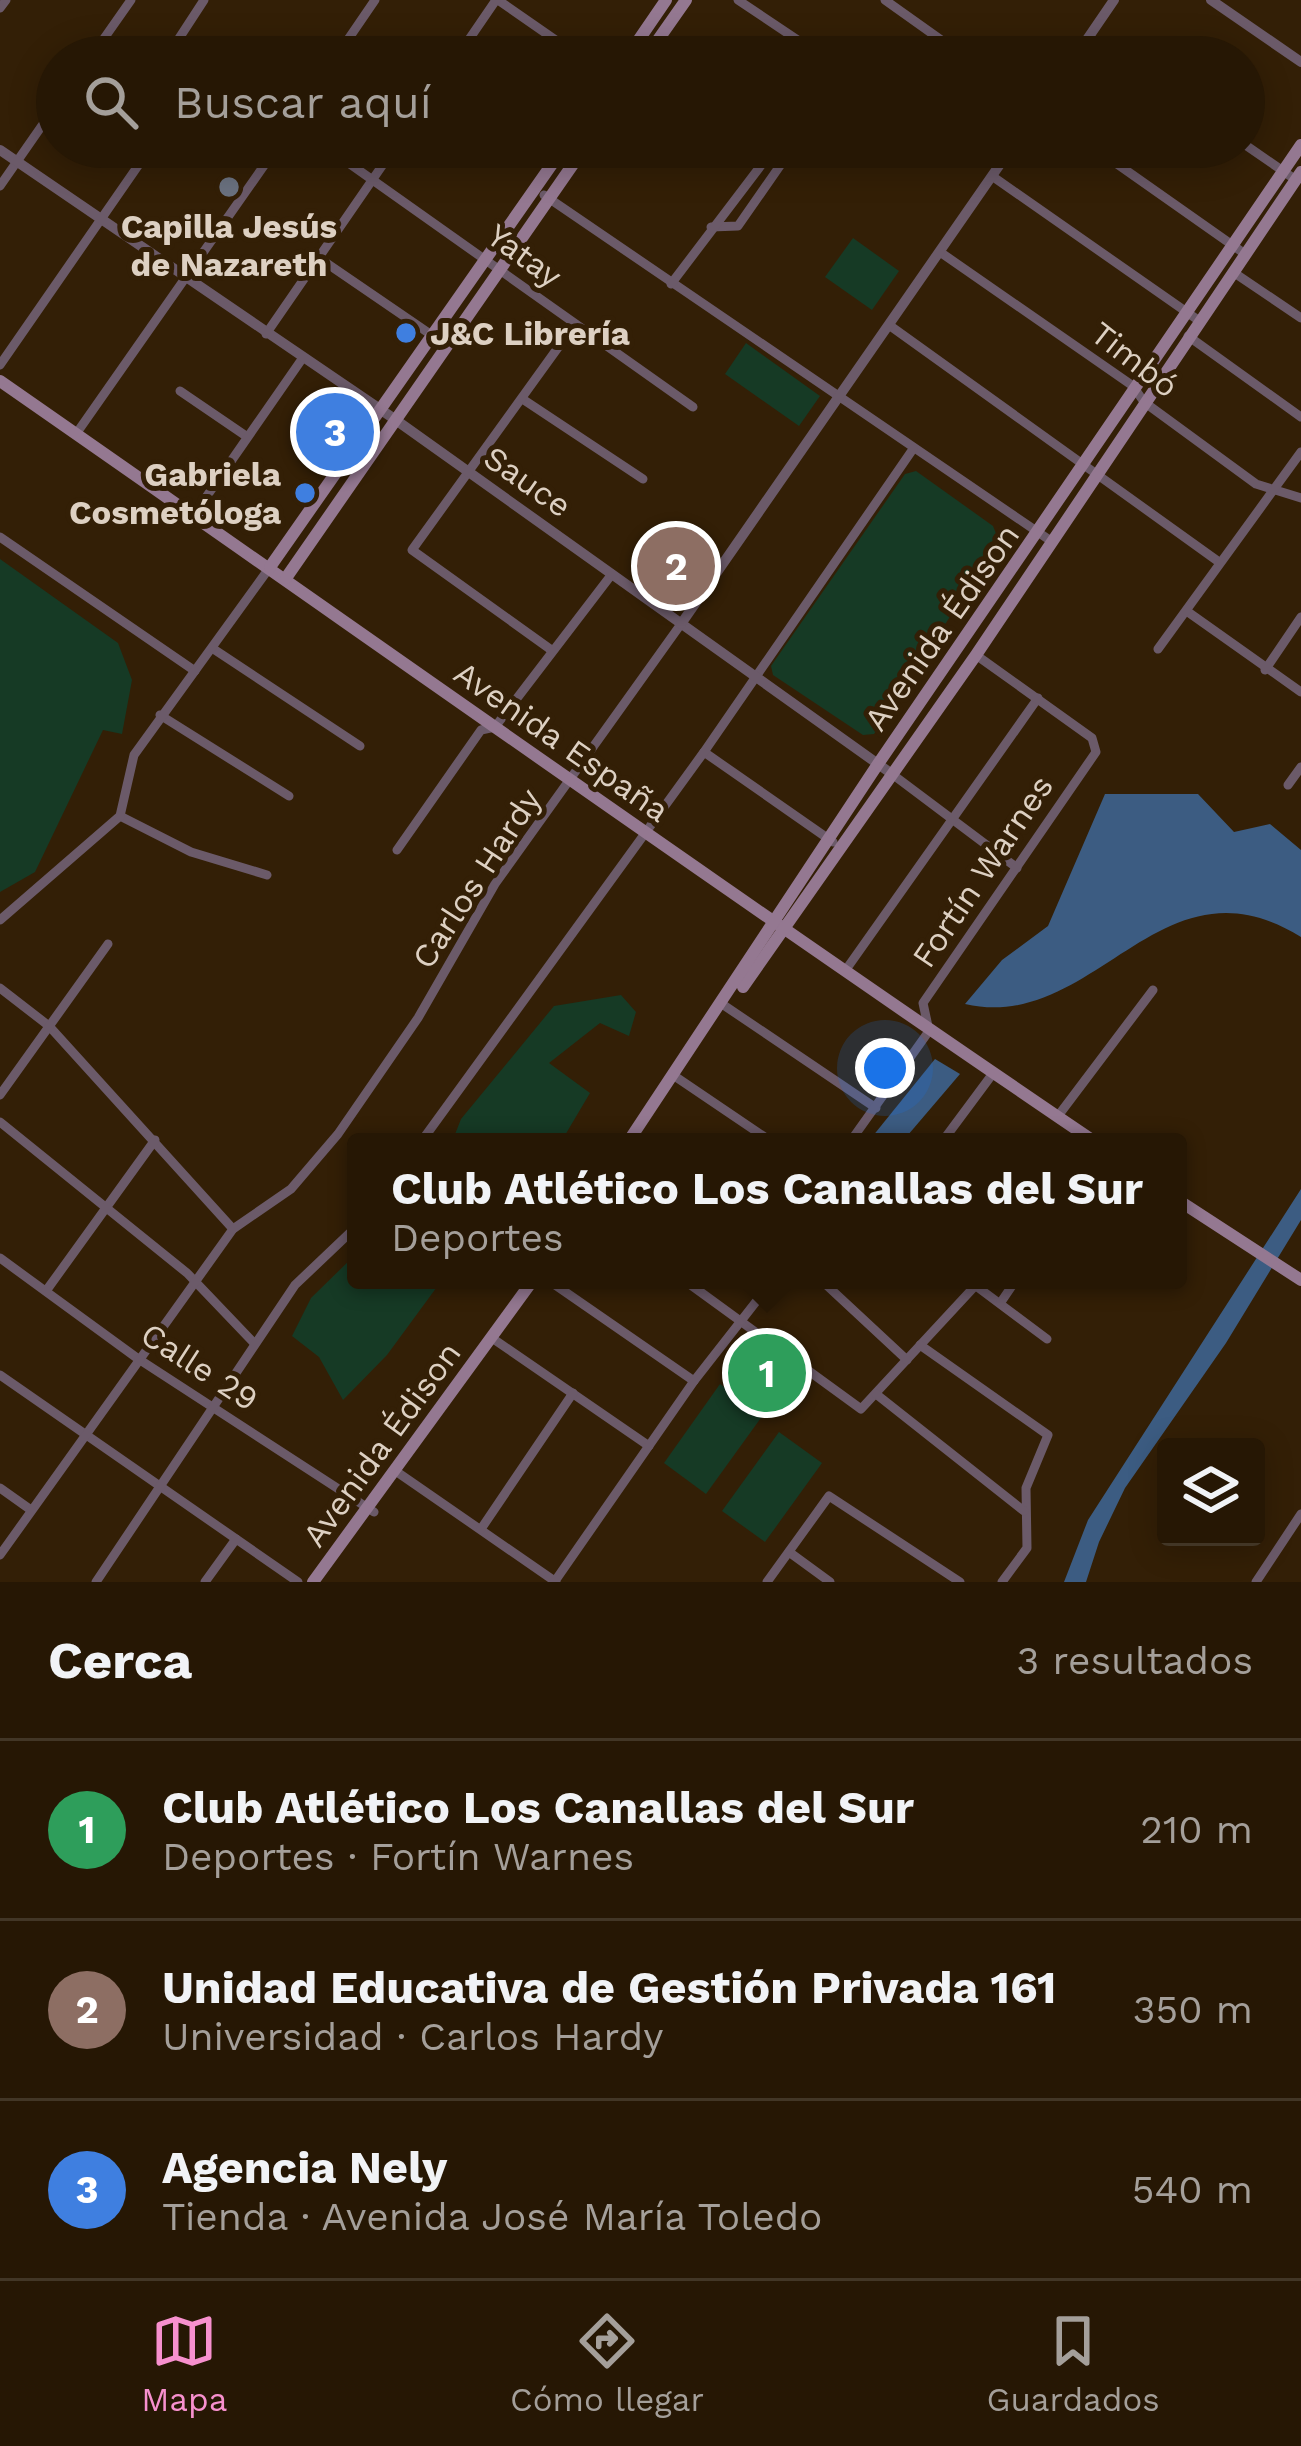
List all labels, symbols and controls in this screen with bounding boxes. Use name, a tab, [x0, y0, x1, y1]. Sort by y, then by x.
search box	[36, 36, 1265, 168]
icon: search	[78, 69, 144, 135]
text: Buscar aquí	[174, 76, 432, 129]
marker: Capilla Jesús de Nazareth	[216, 174, 242, 200]
place label: Capilla Jesús de Nazareth	[121, 207, 337, 284]
street label: Yatay	[480, 215, 570, 295]
street label: Timbó	[1083, 313, 1186, 406]
place label: J&C Librería	[430, 314, 630, 353]
marker: J&C Librería	[393, 320, 419, 346]
pin: 3	[296, 387, 374, 477]
street label: Sauce	[477, 438, 579, 525]
place label: Gabriela Cosmetóloga	[69, 455, 281, 532]
marker: Gabriela Cosmetóloga	[292, 480, 318, 506]
street label: Avenida Édison	[856, 516, 1027, 738]
pin: 2	[637, 521, 715, 611]
street label: Avenida España	[447, 653, 676, 830]
street label: Fortín Warnes	[904, 768, 1061, 975]
street label: Carlos Hardy	[404, 781, 549, 976]
your location	[855, 1038, 915, 1098]
popup	[347, 1133, 1187, 1289]
text: Club Atlético Los Canallas del Sur	[391, 1162, 1143, 1215]
text: Deportes	[391, 1215, 564, 1260]
street label: Calle 29	[134, 1314, 265, 1419]
pin: 1	[728, 1328, 806, 1418]
street label: Avenida Édison	[294, 1334, 469, 1554]
map controls	[1157, 1438, 1265, 1546]
button: layers	[1157, 1438, 1265, 1546]
text: Cerca	[48, 1631, 192, 1690]
text: 3 resultados	[1017, 1638, 1253, 1683]
text: Club Atlético Los Canallas del Sur	[162, 1781, 914, 1834]
text: 1	[79, 1807, 95, 1852]
text: 210 m	[1140, 1807, 1253, 1852]
text: Deportes · Fortín Warnes	[162, 1834, 634, 1879]
text: Unidad Educativa de Gestión Privada 161	[162, 1961, 1056, 2014]
text: 2	[75, 1987, 99, 2032]
text: 350 m	[1133, 1987, 1253, 2032]
text: Universidad · Carlos Hardy	[162, 2014, 663, 2059]
text: Agencia Nely	[162, 2141, 447, 2194]
text: 3	[75, 2167, 99, 2212]
text: 540 m	[1132, 2167, 1253, 2212]
text: Tienda · Avenida José María Toledo	[162, 2194, 823, 2239]
tab: Mapa	[141, 2308, 227, 2419]
tab: Cómo llegar	[510, 2308, 704, 2419]
tab: Guardados	[987, 2308, 1160, 2419]

